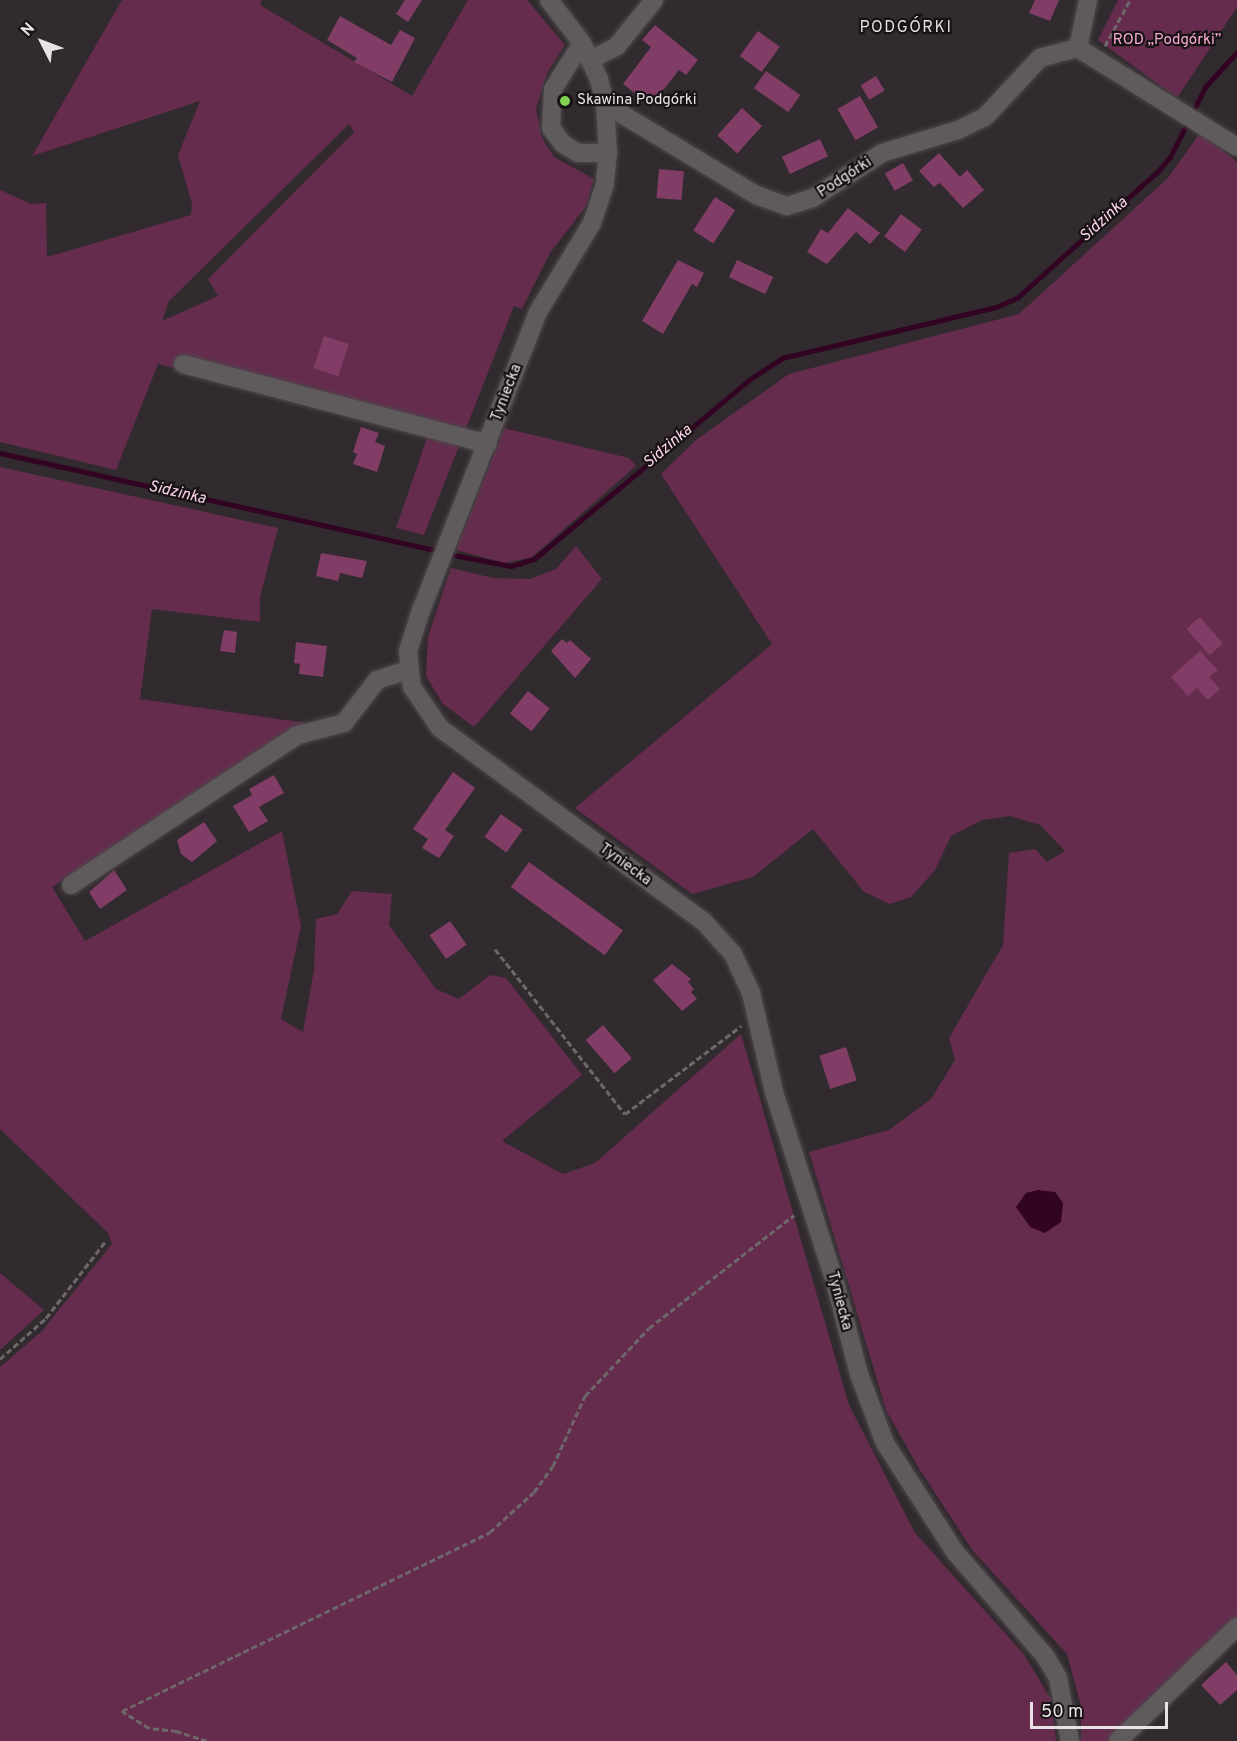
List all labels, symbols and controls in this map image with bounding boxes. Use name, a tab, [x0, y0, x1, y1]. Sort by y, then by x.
north arrow	[12, 12, 72, 72]
district label: PODGÓRKI	[860, 18, 952, 38]
text: N	[17, 19, 40, 41]
park label: ROD „Podgórki”	[1113, 32, 1221, 50]
place label: Skawina Podgórki	[577, 92, 697, 110]
marker: Skawina Podgórki	[558, 94, 572, 108]
street label: Podgórki	[815, 154, 875, 202]
water label: Sidzinka	[1076, 193, 1132, 247]
street label: Tyniecka	[488, 362, 526, 424]
water label: Sidzinka	[640, 421, 696, 473]
water label: Sidzinka	[147, 477, 207, 509]
street label: Tyniecka	[596, 840, 654, 890]
street label: Tyniecka	[823, 1270, 855, 1332]
scale bar	[1033, 1690, 1171, 1728]
text: 50 m	[1041, 1701, 1083, 1724]

